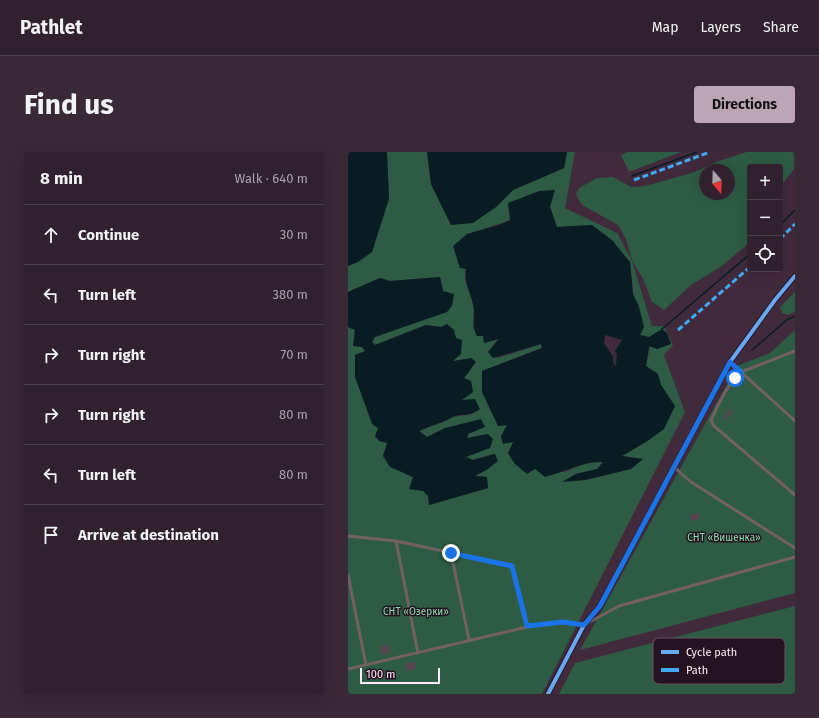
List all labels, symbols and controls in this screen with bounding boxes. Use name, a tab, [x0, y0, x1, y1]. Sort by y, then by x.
text: Pathlet	[20, 16, 83, 39]
text: Map	[652, 19, 678, 36]
text: Layers	[700, 19, 741, 36]
text: Share	[763, 19, 799, 36]
button: Directions	[694, 86, 795, 123]
text: Find us	[24, 88, 114, 121]
north arrow	[699, 164, 735, 200]
map controls	[747, 164, 783, 272]
button: +	[747, 164, 783, 200]
text: 8 min	[40, 168, 83, 189]
text: Walk · 640 m	[235, 171, 308, 186]
button: −	[747, 200, 783, 236]
icon: ahead	[40, 224, 62, 246]
text: Continue	[78, 226, 139, 244]
text: 30 m	[280, 227, 308, 242]
button: locate	[747, 236, 783, 272]
icon: left	[40, 284, 62, 306]
text: Turn left	[78, 286, 136, 304]
text: 380 m	[273, 287, 308, 302]
icon: right	[40, 344, 62, 366]
text: Turn right	[78, 346, 145, 364]
text: 70 m	[281, 347, 308, 362]
route start	[726, 369, 744, 387]
icon: right	[40, 404, 62, 426]
text: Turn right	[78, 406, 145, 424]
text: 80 m	[279, 407, 308, 422]
icon: left	[40, 464, 62, 486]
text: Turn left	[78, 466, 136, 484]
text: 80 m	[279, 467, 308, 482]
icon: arrive	[40, 524, 62, 546]
text: Arrive at destination	[78, 526, 219, 544]
park label: СНТ «Вишенка»	[687, 532, 761, 544]
route end	[442, 544, 460, 562]
park label: СНТ «Озерки»	[383, 606, 449, 618]
legend	[653, 638, 785, 684]
text: Cycle path	[686, 646, 737, 659]
text: Path	[686, 664, 708, 677]
scale bar	[360, 666, 440, 685]
text: 100 m	[366, 668, 395, 681]

